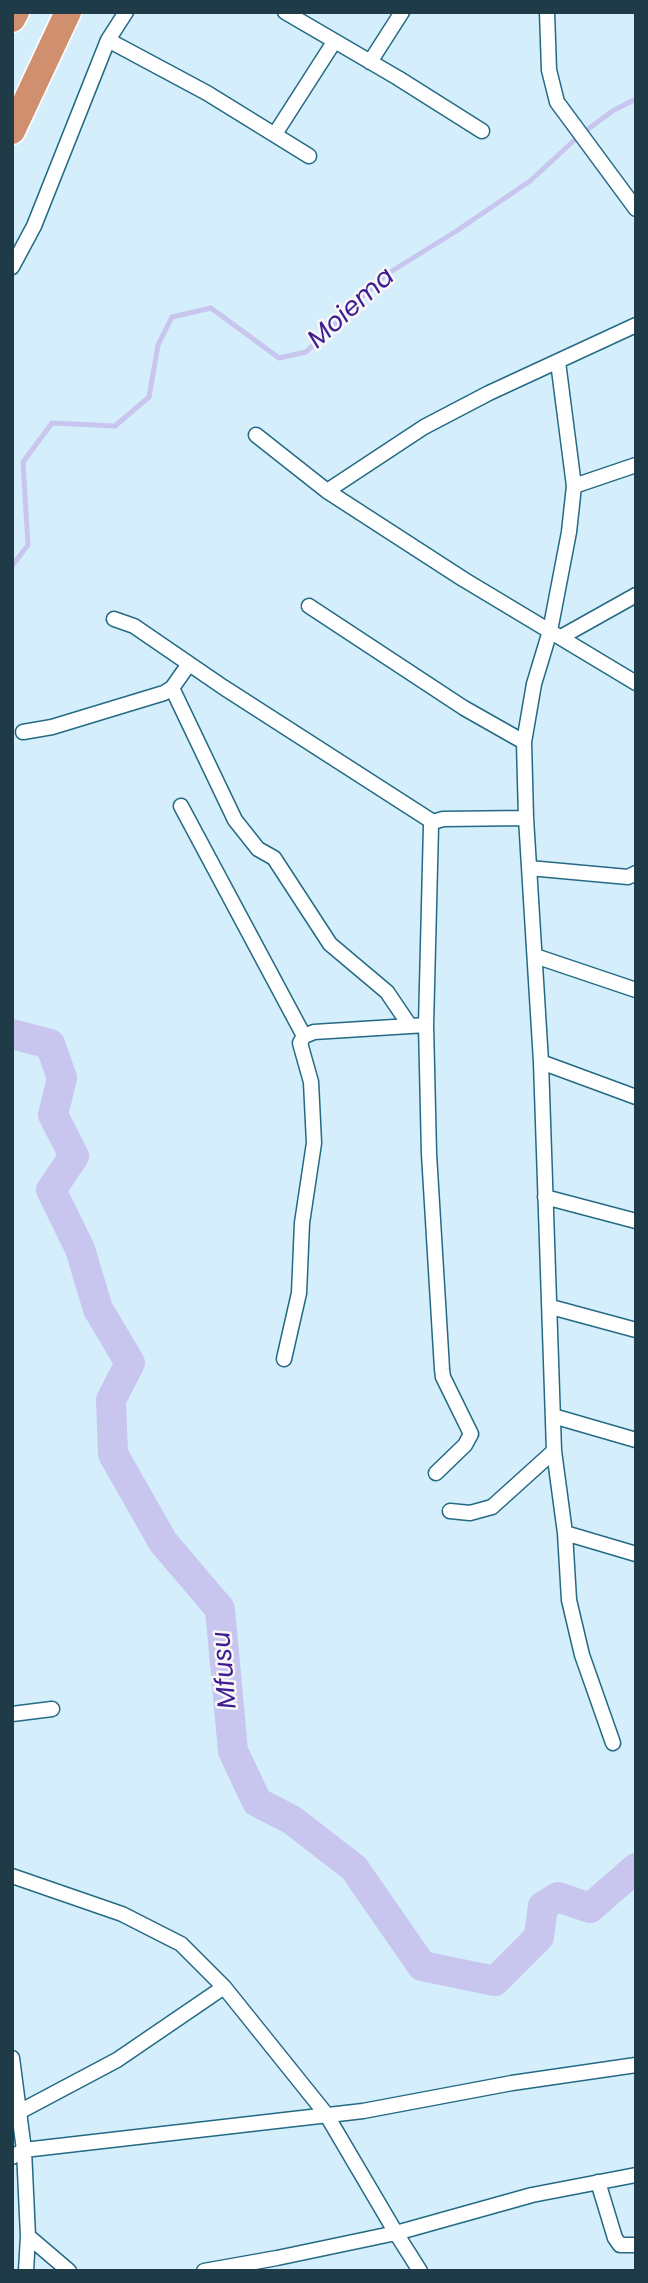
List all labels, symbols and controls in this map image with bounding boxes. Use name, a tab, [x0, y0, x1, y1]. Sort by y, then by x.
water label: Moiema	[302, 262, 402, 356]
water label: Mfusu	[207, 1630, 245, 1710]

